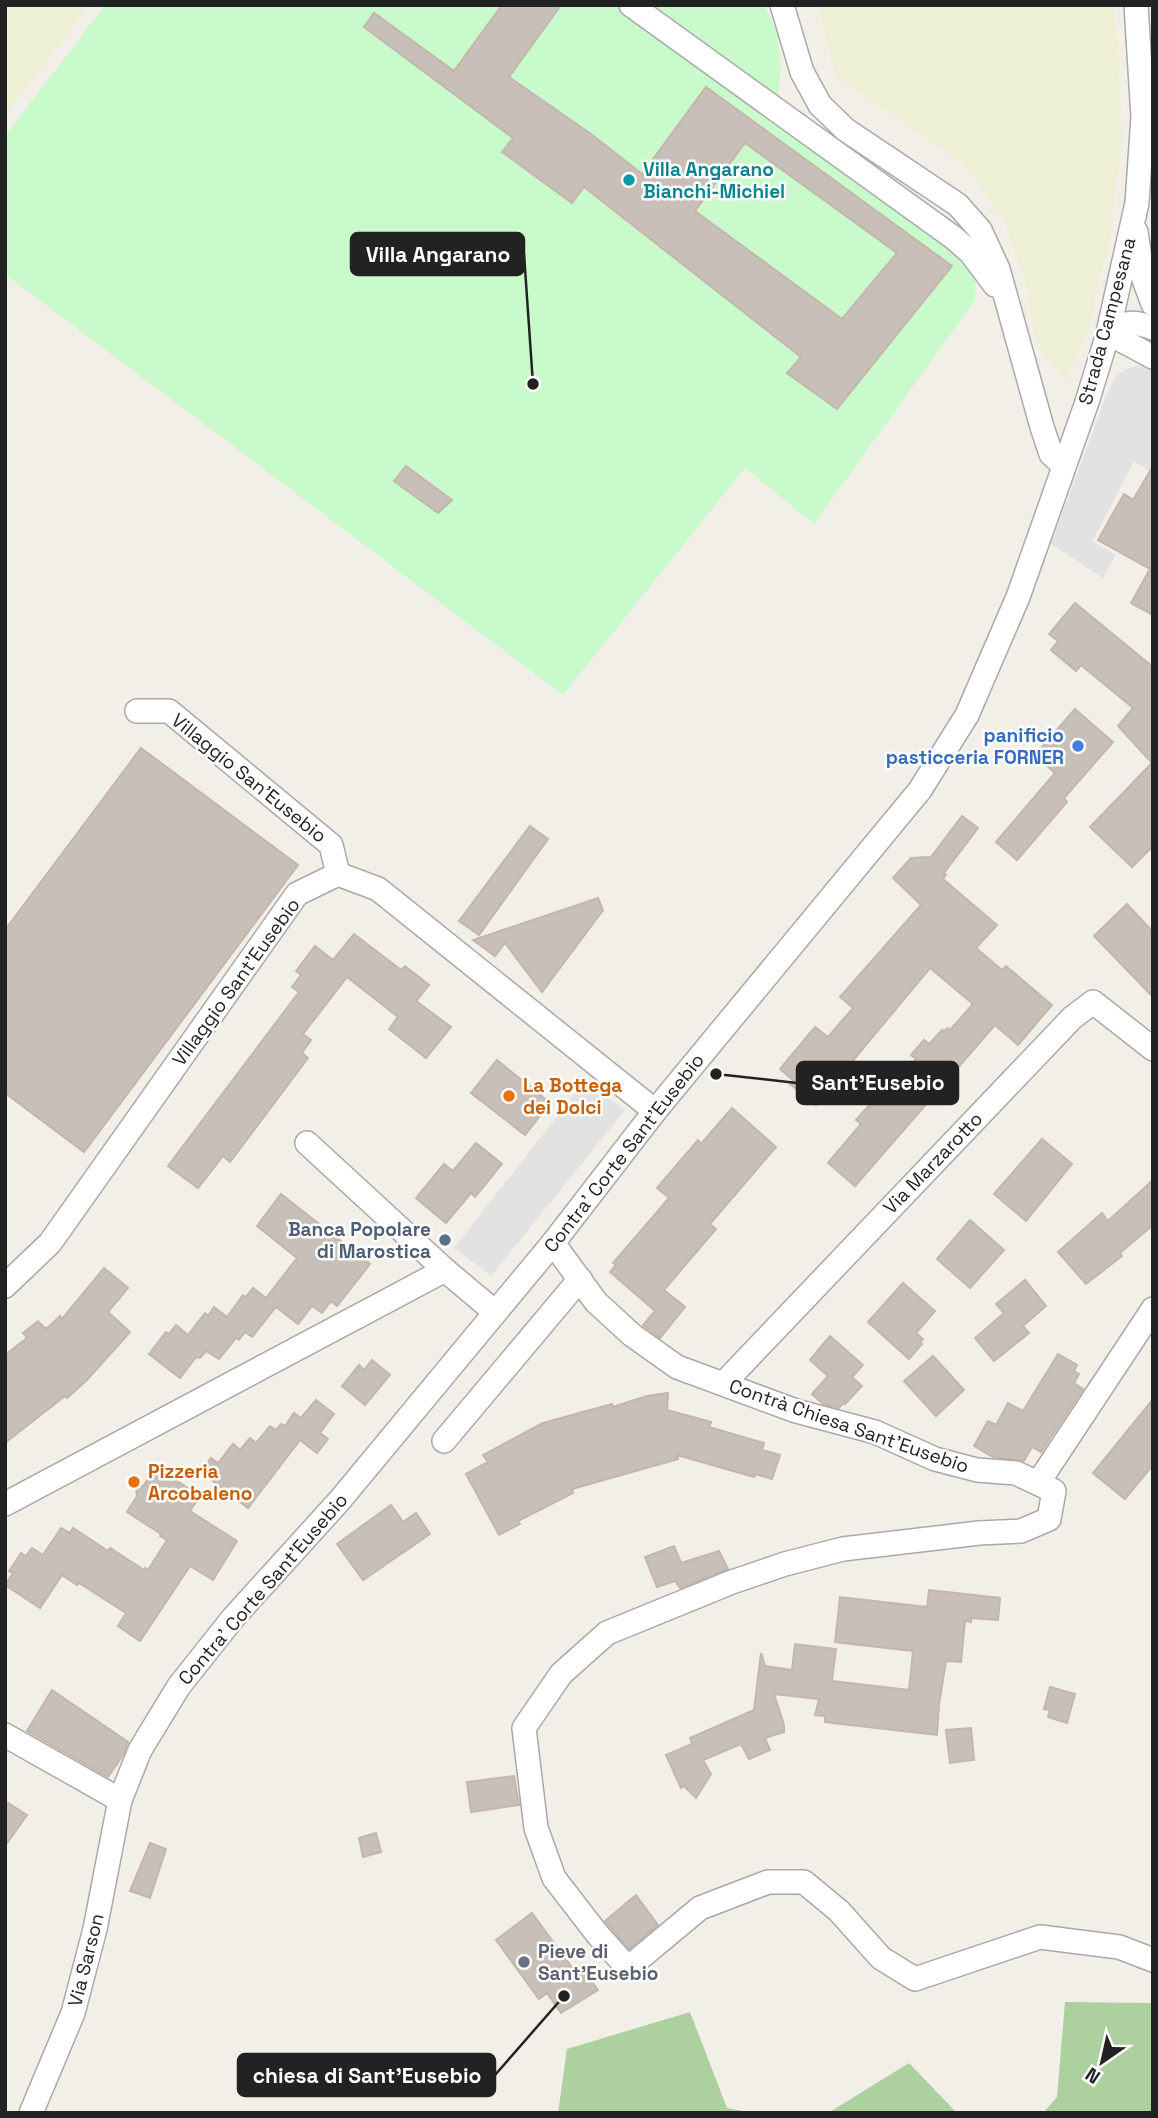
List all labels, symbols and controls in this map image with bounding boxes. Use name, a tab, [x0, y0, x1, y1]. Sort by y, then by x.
place label: Villa Angarano Bianchi-Michiel	[643, 157, 785, 204]
marker: Villa Angarano Bianchi-Michiel	[621, 172, 637, 188]
callout: Villa Angarano	[351, 233, 524, 275]
street label: Strada Campesana	[1073, 234, 1141, 407]
text: Villa Angarano	[366, 241, 510, 268]
street label: Villaggio San'Eusebio	[166, 708, 332, 848]
place label: panificio pasticceria FORNER	[886, 723, 1064, 770]
marker: panificio pasticceria FORNER	[1070, 738, 1086, 754]
street label: Villaggio Sant'Eusebio	[167, 893, 305, 1071]
street label: Contra' Corte Sant'Eusebio	[538, 1048, 710, 1258]
callout: Sant'Eusebio	[797, 1062, 958, 1104]
text: Sant'Eusebio	[812, 1069, 945, 1096]
place label: La Bottega dei Dolci	[523, 1073, 622, 1120]
marker: La Bottega dei Dolci	[501, 1088, 517, 1104]
street label: Via Marzarotto	[878, 1107, 988, 1219]
place label: Banca Popolare di Marostica	[288, 1217, 431, 1264]
marker: Banca Popolare di Marostica	[437, 1232, 453, 1248]
street label: Contrà Chiesa Sant'Eusebio	[726, 1373, 972, 1479]
place label: Pizzeria Arcobaleno	[148, 1459, 252, 1506]
marker: Pizzeria Arcobaleno	[126, 1474, 142, 1490]
street label: Contra' Corte Sant'Eusebio	[173, 1488, 353, 1690]
street label: Via Sarson	[62, 1911, 110, 2009]
place label: Pieve di Sant'Eusebio	[538, 1939, 658, 1986]
marker: Pieve di Sant'Eusebio	[516, 1954, 532, 1970]
north arrow	[1067, 2027, 1137, 2097]
callout: chiesa di Sant'Eusebio	[238, 2054, 495, 2096]
text: chiesa di Sant'Eusebio	[253, 2062, 481, 2089]
text: N	[1081, 2062, 1105, 2090]

